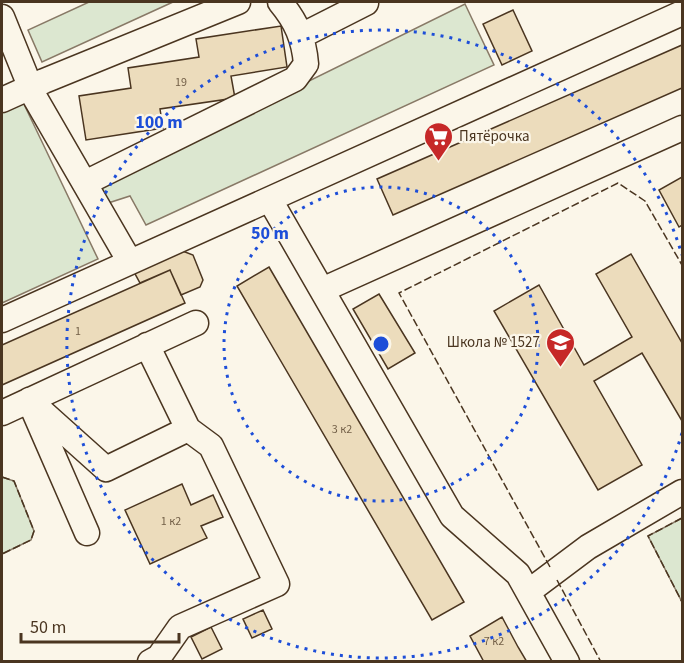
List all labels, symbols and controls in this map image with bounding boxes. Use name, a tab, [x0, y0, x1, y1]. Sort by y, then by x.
house number: 19	[175, 74, 187, 91]
text: 100 m	[135, 110, 183, 135]
supermarket icon: Пятёрочка	[422, 120, 454, 162]
place label: Пятёрочка	[459, 126, 530, 147]
text: 50 m	[251, 221, 289, 246]
house number: 1	[75, 323, 81, 340]
school or university icon: Школа № 1527	[545, 326, 577, 368]
place label: Школа № 1527	[447, 332, 540, 353]
centre of rings	[371, 334, 391, 354]
house number: 3 к2	[332, 421, 352, 438]
house number: 1 к2	[161, 513, 181, 530]
scale bar	[21, 606, 178, 644]
text: 50 m	[30, 615, 66, 640]
house number: 7 к2	[484, 633, 504, 650]

